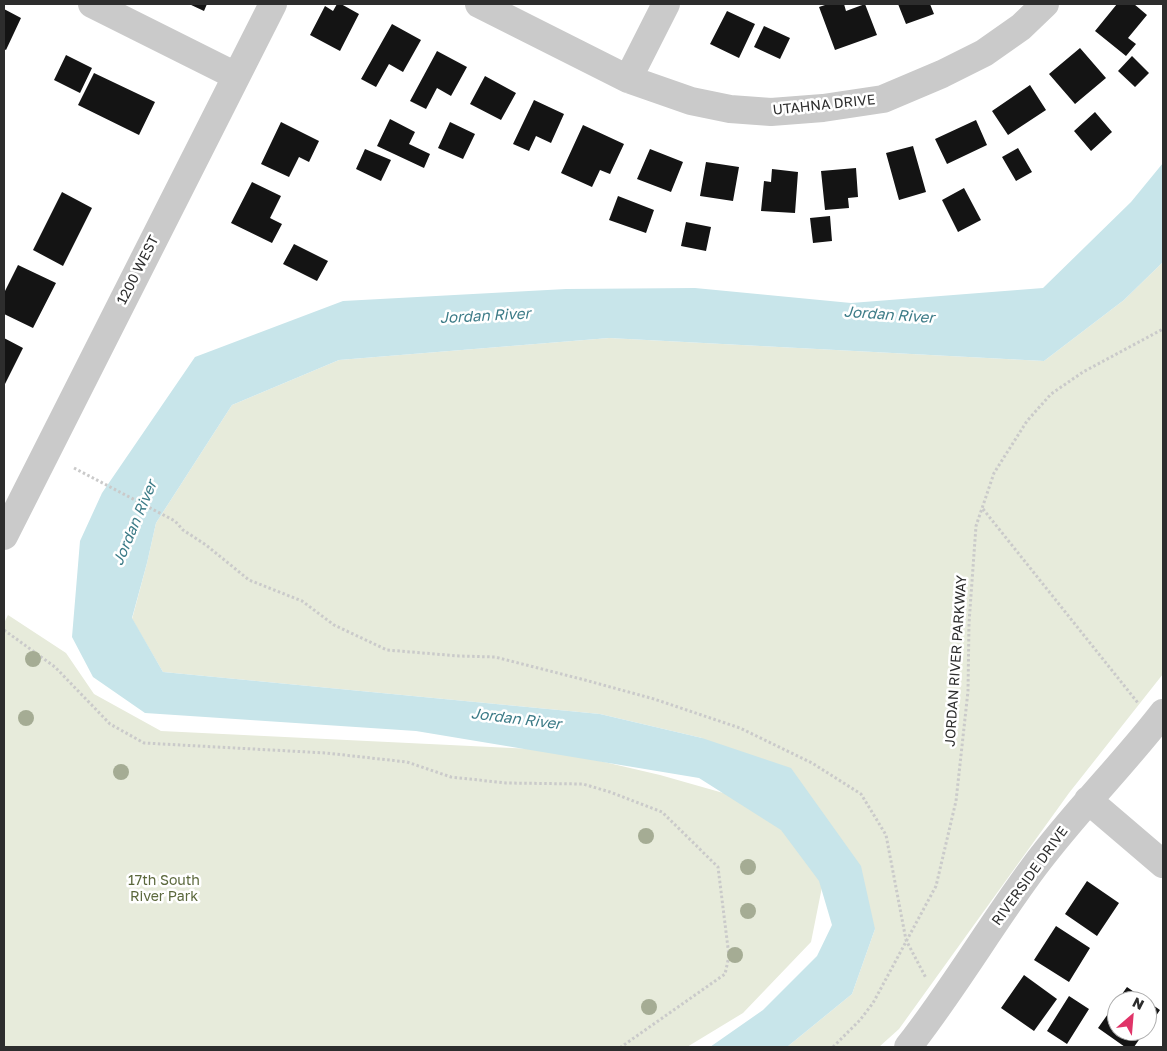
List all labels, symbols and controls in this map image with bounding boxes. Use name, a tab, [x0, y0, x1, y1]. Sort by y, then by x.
street label: UTAHNA DRIVE	[772, 91, 876, 119]
street label: 1200 WEST	[113, 233, 163, 307]
water label: Jordan River	[843, 303, 935, 327]
water label: Jordan River	[439, 305, 531, 327]
water label: Jordan River	[109, 478, 161, 568]
street label: JORDAN RIVER PARKWAY	[942, 575, 970, 747]
water label: Jordan River	[470, 705, 562, 733]
street label: RIVERSIDE DRIVE	[988, 823, 1072, 929]
park label: 17th South River Park	[128, 873, 200, 906]
north arrow	[1107, 991, 1157, 1041]
text: N	[1130, 993, 1147, 1013]

